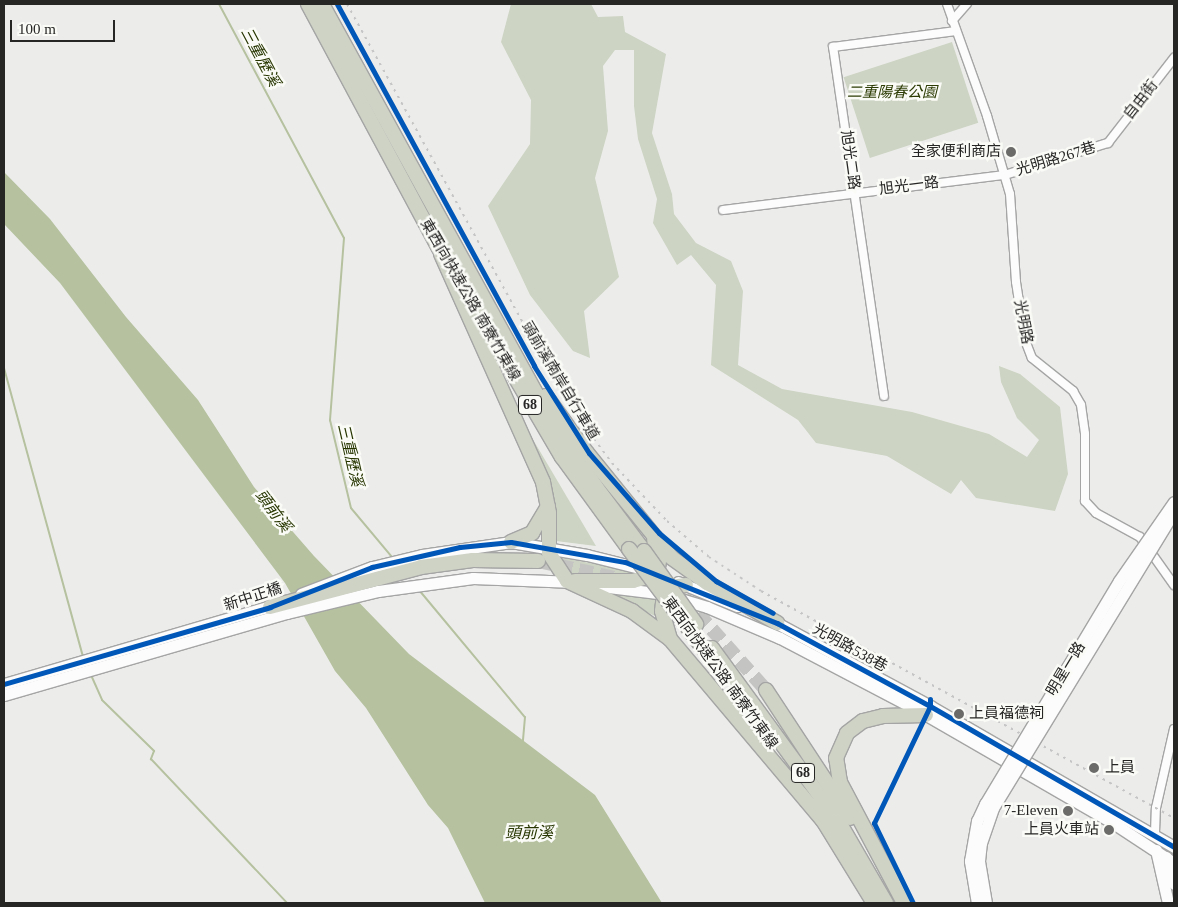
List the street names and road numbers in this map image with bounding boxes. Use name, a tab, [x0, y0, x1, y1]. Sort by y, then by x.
street label: 自由街	[1120, 77, 1162, 123]
street label: 旭光二路	[837, 129, 863, 191]
street label: 光明路267巷	[1014, 138, 1098, 180]
street label: 旭光一路	[878, 173, 940, 199]
street label: 東西向快速公路 南寮竹東線	[416, 216, 524, 384]
street label: 光明路	[1010, 298, 1036, 346]
street label: 頭前溪南岸自行車道	[518, 319, 602, 443]
road number: 68	[518, 394, 542, 416]
street label: 新中正橋	[222, 579, 284, 615]
street label: 東西向快速公路 南寮竹東線	[659, 593, 781, 753]
street label: 光明路538巷	[810, 620, 890, 676]
street label: 明星一路	[1043, 639, 1089, 699]
road number: 68	[790, 761, 816, 784]

